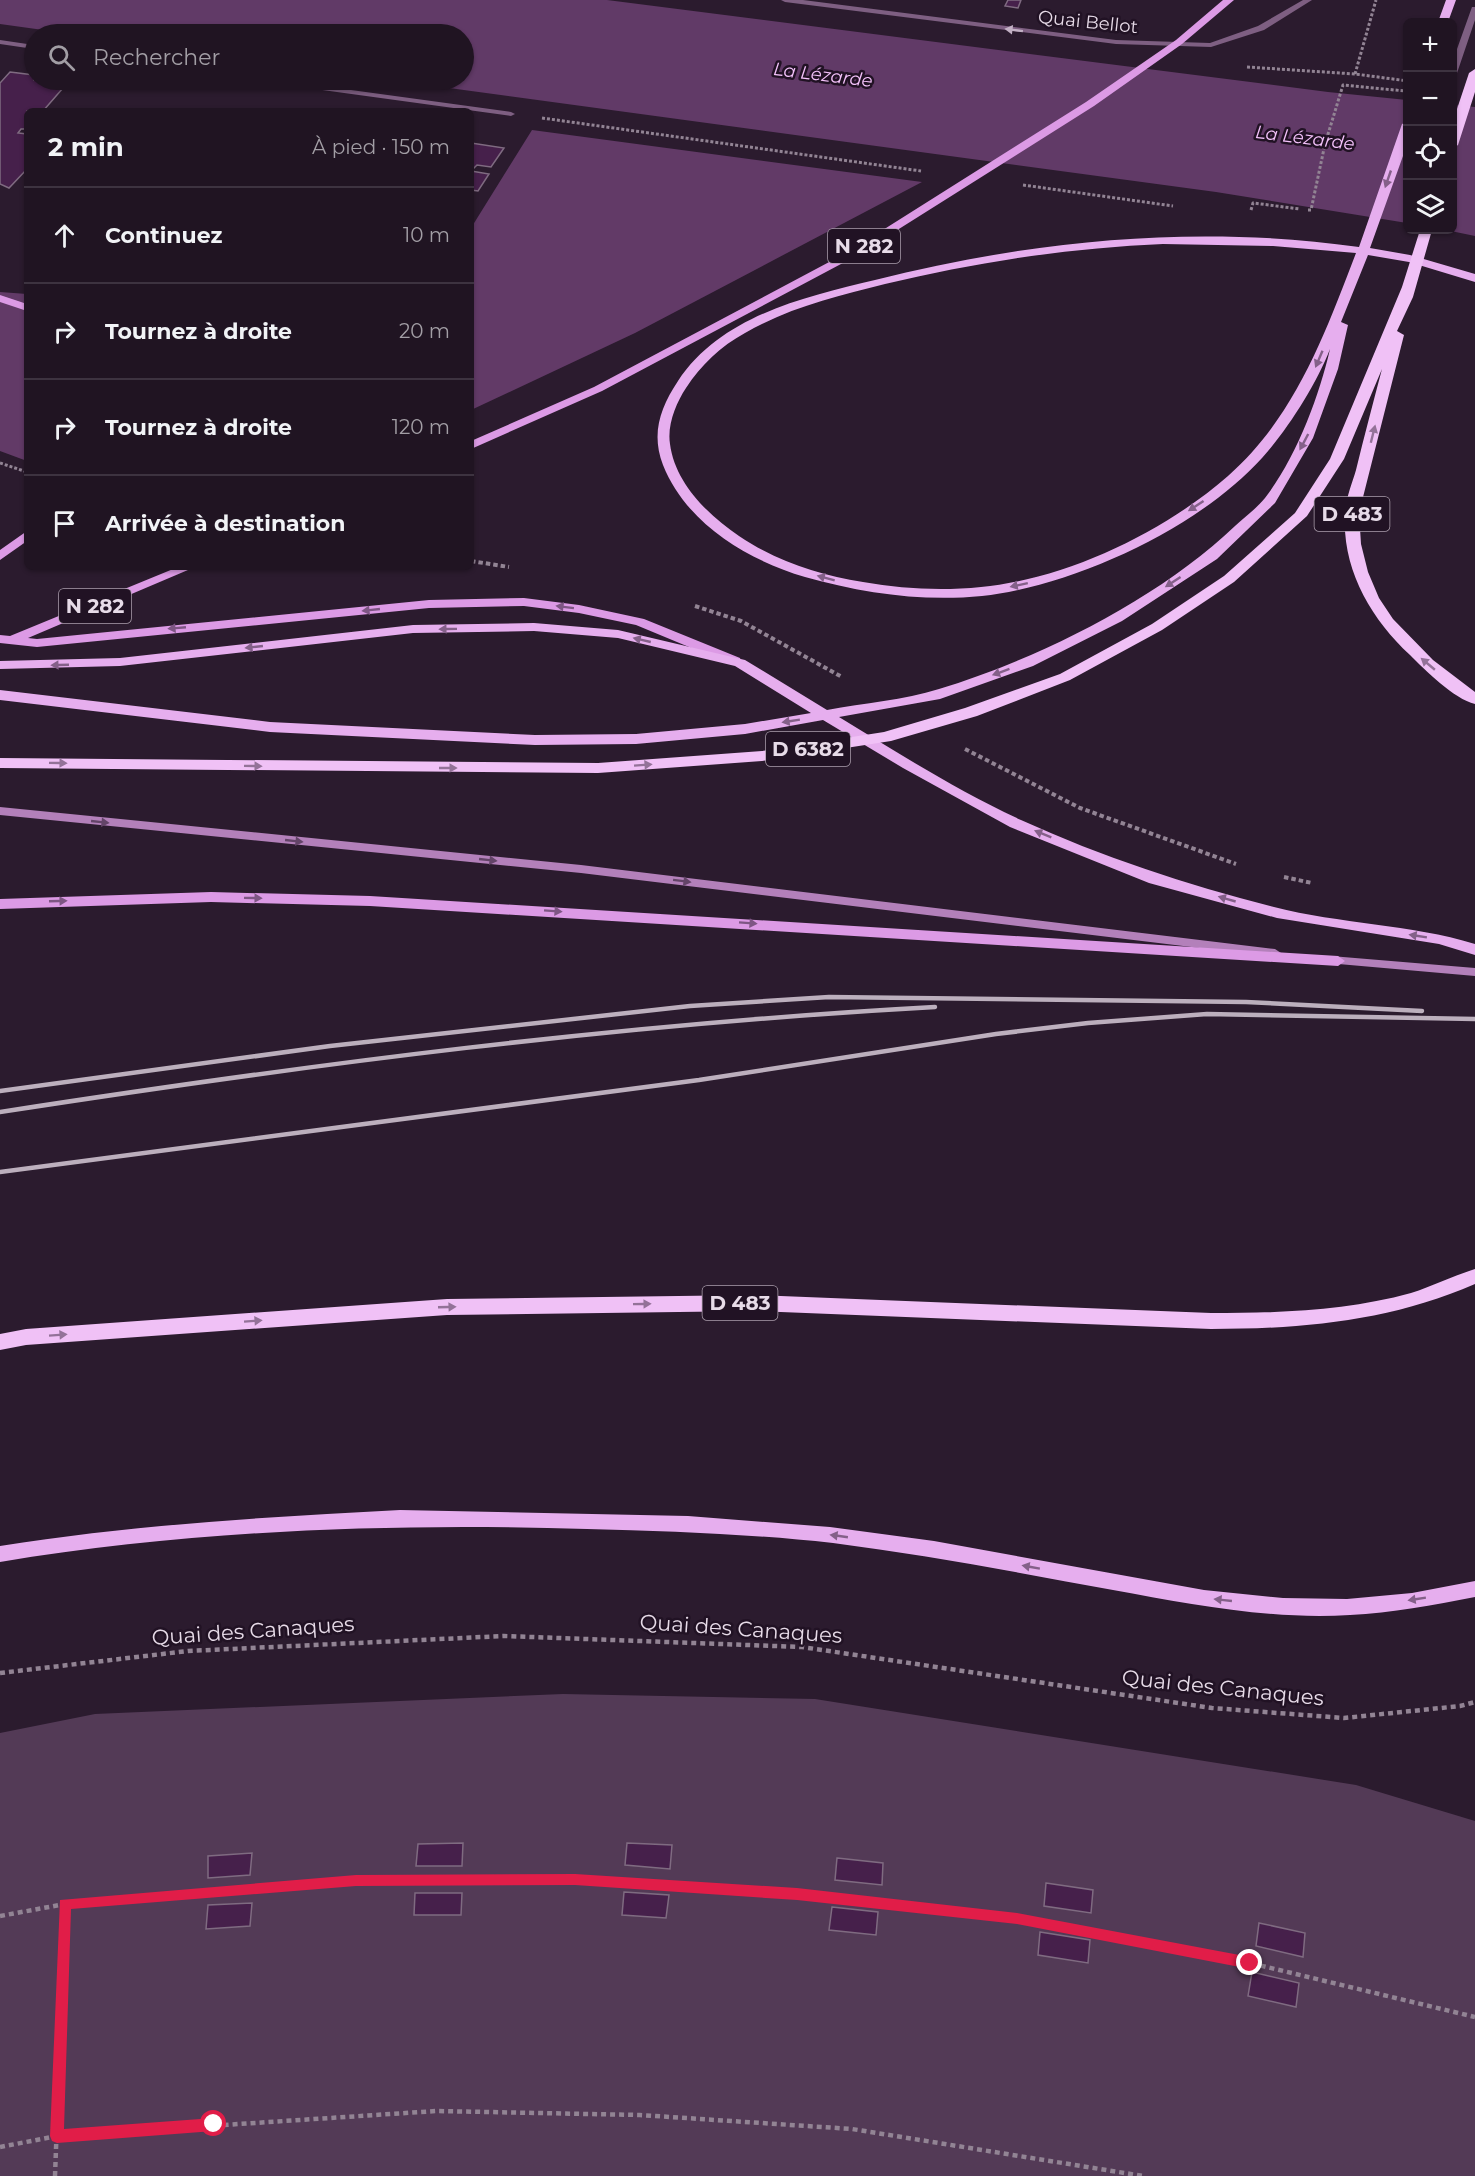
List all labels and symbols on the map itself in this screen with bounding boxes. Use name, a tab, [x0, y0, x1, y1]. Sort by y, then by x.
street label: Quai Bellot	[1037, 6, 1139, 38]
one-way arrow	[1004, 25, 1023, 34]
water label: La Lézarde	[772, 58, 874, 92]
water label: La Lézarde	[1254, 121, 1356, 155]
one-way arrow	[1383, 170, 1393, 188]
road number: N 282	[828, 229, 900, 263]
one-way arrow	[1315, 350, 1324, 367]
one-way arrow	[1369, 424, 1378, 442]
one-way arrow	[1299, 433, 1309, 450]
road number: D 483	[1314, 497, 1390, 531]
one-way arrow	[1188, 500, 1204, 511]
one-way arrow	[817, 573, 835, 582]
one-way arrow	[1164, 576, 1181, 587]
one-way arrow	[1009, 581, 1028, 590]
road number: N 282	[59, 589, 131, 623]
one-way arrow	[556, 602, 575, 612]
one-way arrow	[361, 605, 380, 615]
one-way arrow	[167, 623, 186, 633]
one-way arrow	[439, 624, 458, 634]
one-way arrow	[633, 634, 652, 644]
one-way arrow	[245, 642, 264, 652]
one-way arrow	[1421, 658, 1436, 671]
one-way arrow	[51, 660, 70, 669]
one-way arrow	[992, 668, 1010, 678]
one-way arrow	[781, 717, 800, 726]
road number: D 6382	[766, 732, 850, 766]
one-way arrow	[49, 759, 68, 768]
one-way arrow	[634, 760, 653, 769]
one-way arrow	[244, 762, 263, 771]
one-way arrow	[439, 763, 458, 773]
one-way arrow	[90, 817, 109, 827]
one-way arrow	[1034, 829, 1052, 839]
one-way arrow	[285, 836, 304, 846]
one-way arrow	[479, 855, 498, 865]
one-way arrow	[672, 877, 691, 886]
one-way arrow	[244, 893, 263, 903]
one-way arrow	[1218, 894, 1236, 903]
one-way arrow	[49, 896, 68, 906]
one-way arrow	[544, 906, 563, 915]
one-way arrow	[738, 919, 757, 928]
one-way arrow	[1409, 931, 1428, 940]
road number: D 483	[702, 1286, 777, 1320]
one-way arrow	[633, 1300, 652, 1309]
one-way arrow	[438, 1303, 457, 1312]
one-way arrow	[243, 1316, 262, 1326]
one-way arrow	[49, 1330, 68, 1339]
one-way arrow	[829, 1531, 848, 1540]
one-way arrow	[1021, 1562, 1040, 1571]
one-way arrow	[1214, 1595, 1233, 1605]
one-way arrow	[1408, 1595, 1427, 1604]
street label: Quai des Canaques	[639, 1609, 843, 1648]
street label: Quai des Canaques	[151, 1611, 355, 1650]
street label: Quai des Canaques	[1121, 1664, 1325, 1711]
route end	[1236, 1949, 1262, 1975]
route start	[200, 2110, 226, 2136]

